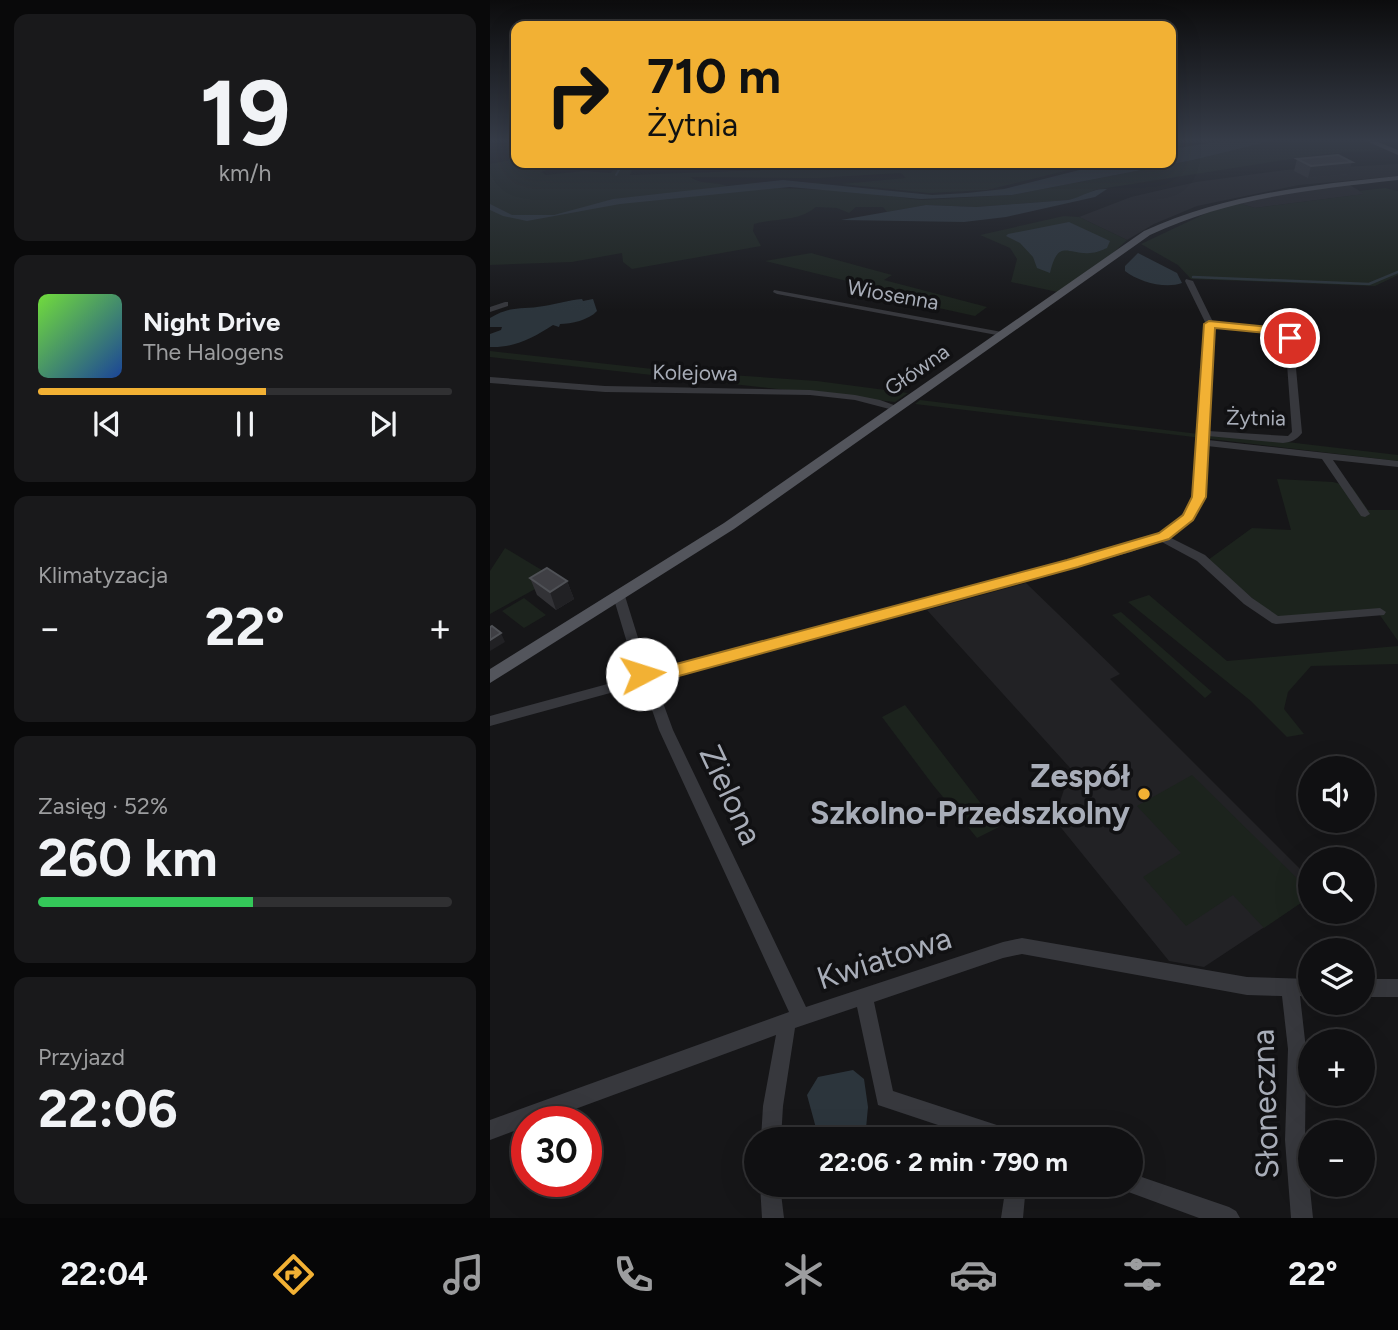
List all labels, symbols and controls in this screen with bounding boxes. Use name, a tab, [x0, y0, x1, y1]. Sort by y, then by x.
text: 710 m	[647, 46, 781, 105]
icon: right	[532, 49, 623, 140]
text: 19	[199, 59, 291, 168]
text: Żytnia	[647, 106, 738, 144]
text: km/h	[219, 159, 271, 187]
street label: Wiosenna	[845, 274, 941, 315]
text: Night Drive	[143, 306, 280, 338]
pin	[1260, 308, 1320, 368]
icon: arrive	[1271, 319, 1309, 357]
text: The Halogens	[143, 338, 284, 366]
street label: Główna	[880, 339, 954, 401]
street label: Kolejowa	[652, 359, 738, 386]
street label: Żytnia	[1226, 404, 1286, 431]
icon: previous	[88, 405, 126, 443]
icon: pause	[226, 405, 264, 443]
icon: next	[364, 405, 402, 443]
text: Klimatyzacja	[38, 561, 168, 589]
text: 22°	[205, 596, 285, 658]
text: −	[38, 605, 62, 651]
text: +	[428, 605, 452, 651]
position arrow	[605, 637, 679, 711]
street label: Zielona	[692, 739, 770, 851]
map controls	[1298, 756, 1375, 1197]
button: sound	[1298, 756, 1375, 833]
place label: Zespół Szkolno-Przedszkolny	[810, 757, 1131, 832]
marker: Zespół Szkolno-Przedszkolny	[1136, 786, 1152, 802]
text: Zasięg · 52%	[38, 792, 168, 820]
text: 260 km	[38, 827, 218, 889]
button: search	[1298, 847, 1375, 924]
street label: Kwiatowa	[812, 918, 956, 998]
button: layers	[1298, 938, 1375, 1015]
street label: Słoneczna	[1243, 1028, 1287, 1180]
button: +	[1298, 1029, 1375, 1106]
text: Przyjazd	[38, 1043, 125, 1071]
text: 22:06	[38, 1078, 178, 1140]
speed limit sign: 30	[511, 1106, 602, 1197]
button: −	[1298, 1120, 1375, 1197]
text: 22:06 · 2 min · 790 m	[819, 1146, 1068, 1178]
icon: directions	[269, 1250, 318, 1299]
icon: music	[439, 1250, 488, 1299]
icon: phone	[609, 1250, 658, 1299]
icon: climate	[779, 1250, 828, 1299]
icon: car	[949, 1250, 998, 1299]
icon: filters	[1118, 1250, 1167, 1299]
text: 22:04	[60, 1255, 148, 1293]
text: 22°	[1288, 1255, 1338, 1293]

